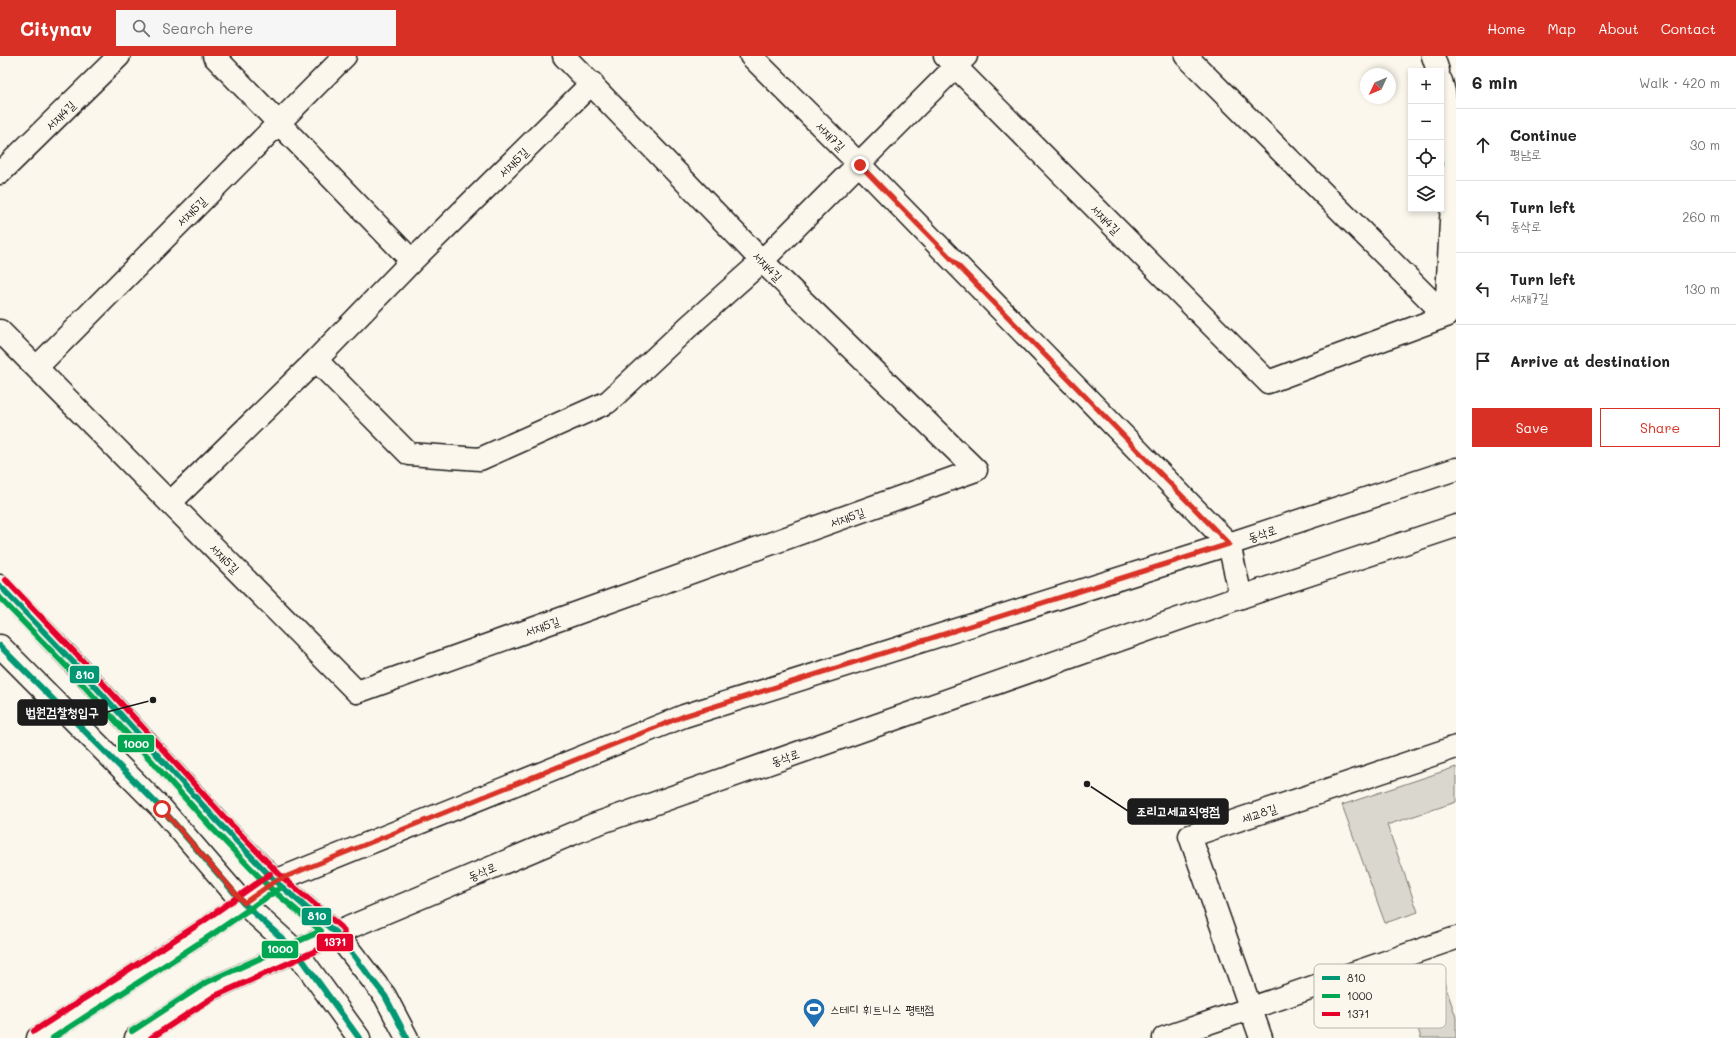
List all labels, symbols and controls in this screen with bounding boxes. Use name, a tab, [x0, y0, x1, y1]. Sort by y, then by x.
search box	[116, 10, 396, 46]
text: Citynav	[20, 16, 92, 41]
icon: search	[130, 17, 152, 39]
text: Search here	[162, 18, 253, 38]
text: Home	[1487, 19, 1525, 38]
text: Map	[1547, 19, 1576, 38]
text: About	[1598, 19, 1639, 38]
text: Contact	[1661, 19, 1716, 38]
north arrow	[1360, 68, 1396, 104]
map controls	[1408, 68, 1444, 212]
button: +	[1408, 68, 1444, 104]
text: 6 min	[1472, 71, 1517, 93]
text: Walk · 420 m	[1639, 74, 1720, 91]
street label: 서재4길	[42, 96, 79, 133]
button: −	[1408, 104, 1444, 140]
street label: 서재7길	[813, 118, 849, 154]
text: Continue	[1510, 125, 1577, 145]
icon: ahead	[1472, 134, 1494, 156]
text: 30 m	[1690, 136, 1720, 153]
button: locate	[1408, 140, 1444, 176]
street label: 서재5길	[495, 143, 532, 180]
text: 평남로	[1510, 145, 1541, 162]
route end	[851, 156, 869, 174]
button: layers	[1408, 176, 1444, 212]
street label: 서재5길	[173, 192, 210, 229]
text: Turn left	[1510, 197, 1575, 217]
street label: 서재4길	[1088, 201, 1125, 238]
icon: left	[1472, 206, 1494, 228]
text: 260 m	[1682, 208, 1720, 225]
text: 동삭로	[1510, 217, 1541, 234]
street label: 서재4길	[750, 248, 787, 285]
text: Turn left	[1510, 269, 1575, 289]
icon: left	[1472, 278, 1494, 300]
text: 130 m	[1684, 280, 1720, 297]
text: 서재7길	[1510, 289, 1549, 306]
icon: arrive	[1472, 350, 1494, 372]
text: Arrive at destination	[1510, 351, 1670, 371]
button: Save	[1472, 408, 1592, 447]
button: Share	[1600, 408, 1720, 447]
street label: 서재5길	[827, 503, 867, 531]
street label: 동삭로	[1246, 521, 1278, 545]
street label: 서재5길	[207, 540, 244, 577]
street label: 서재5길	[522, 612, 562, 640]
line badge: 810	[69, 665, 100, 684]
text: 810	[76, 667, 94, 682]
callout: 법원검찰청입구	[18, 700, 107, 725]
text: 법원검찰청입구	[25, 703, 99, 720]
line badge: 1000	[117, 734, 155, 753]
text: 1000	[123, 736, 149, 751]
street label: 동삭로	[769, 745, 801, 769]
callout: 조리고세교직영점	[1128, 799, 1228, 824]
street label: 세교8길	[1239, 799, 1279, 826]
route start	[153, 800, 171, 818]
text: 조리고세교직영점	[1136, 802, 1220, 819]
street label: 동삭로	[466, 858, 498, 884]
line badge: 810	[301, 907, 332, 926]
text: 810	[308, 908, 326, 923]
line badge: 1371	[316, 933, 354, 952]
text: 1371	[324, 934, 346, 949]
line badge: 1000	[261, 940, 299, 959]
text: 1000	[267, 941, 293, 956]
legend	[1314, 964, 1446, 1028]
text: 810	[1347, 970, 1366, 985]
text: 1000	[1347, 988, 1372, 1003]
sports icon: 스테디 휘트니스 평택점	[801, 996, 827, 1029]
place label: 스테디 휘트니스 평택점	[830, 1001, 934, 1017]
text: 1371	[1347, 1006, 1369, 1021]

